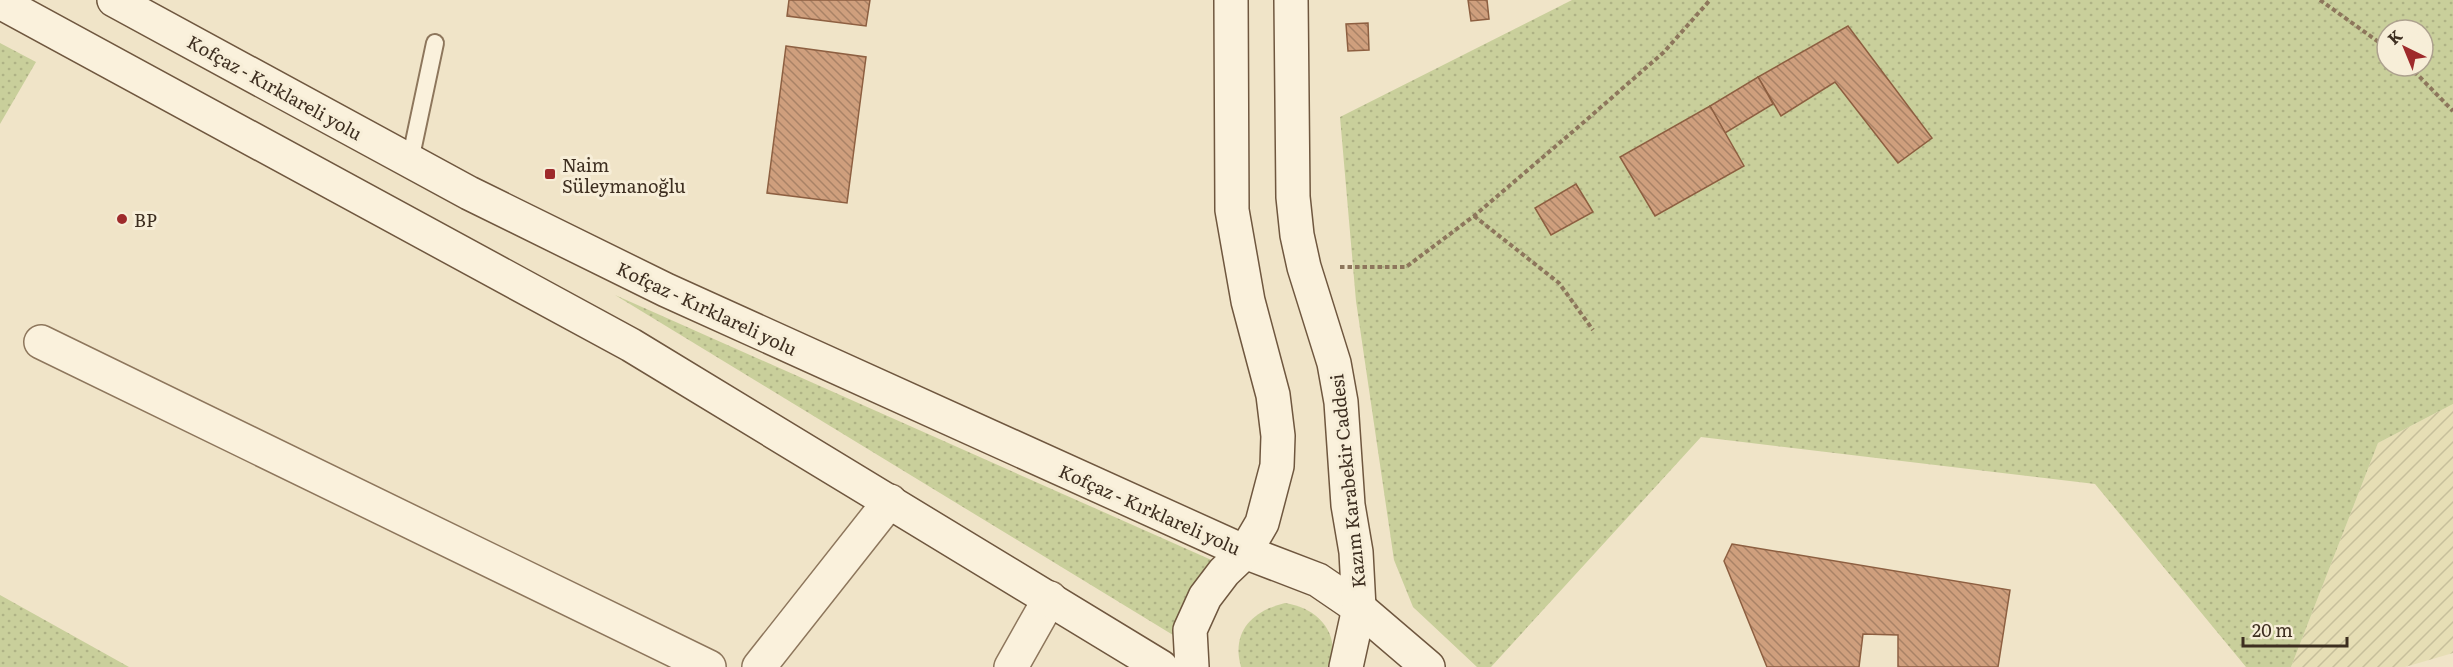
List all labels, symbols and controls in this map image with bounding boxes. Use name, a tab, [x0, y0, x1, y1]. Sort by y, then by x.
north arrow	[2375, 18, 2435, 78]
text: K	[2381, 23, 2407, 49]
street label: Kofçaz - Kırklareli yolu	[183, 28, 367, 146]
place label: Naim Süleymanoğlu	[562, 151, 686, 199]
marker: Naim Süleymanoğlu	[543, 167, 557, 181]
place label: BP	[134, 206, 157, 233]
marker: BP	[115, 212, 129, 226]
street label: Kofçaz - Kırklareli yolu	[612, 254, 802, 362]
street label: Kazım Karabekir Caddesi	[1322, 373, 1372, 589]
street label: Kofçaz - Kırklareli yolu	[1055, 457, 1245, 561]
scale bar	[2243, 610, 2346, 648]
text: 20 m	[2252, 616, 2293, 643]

